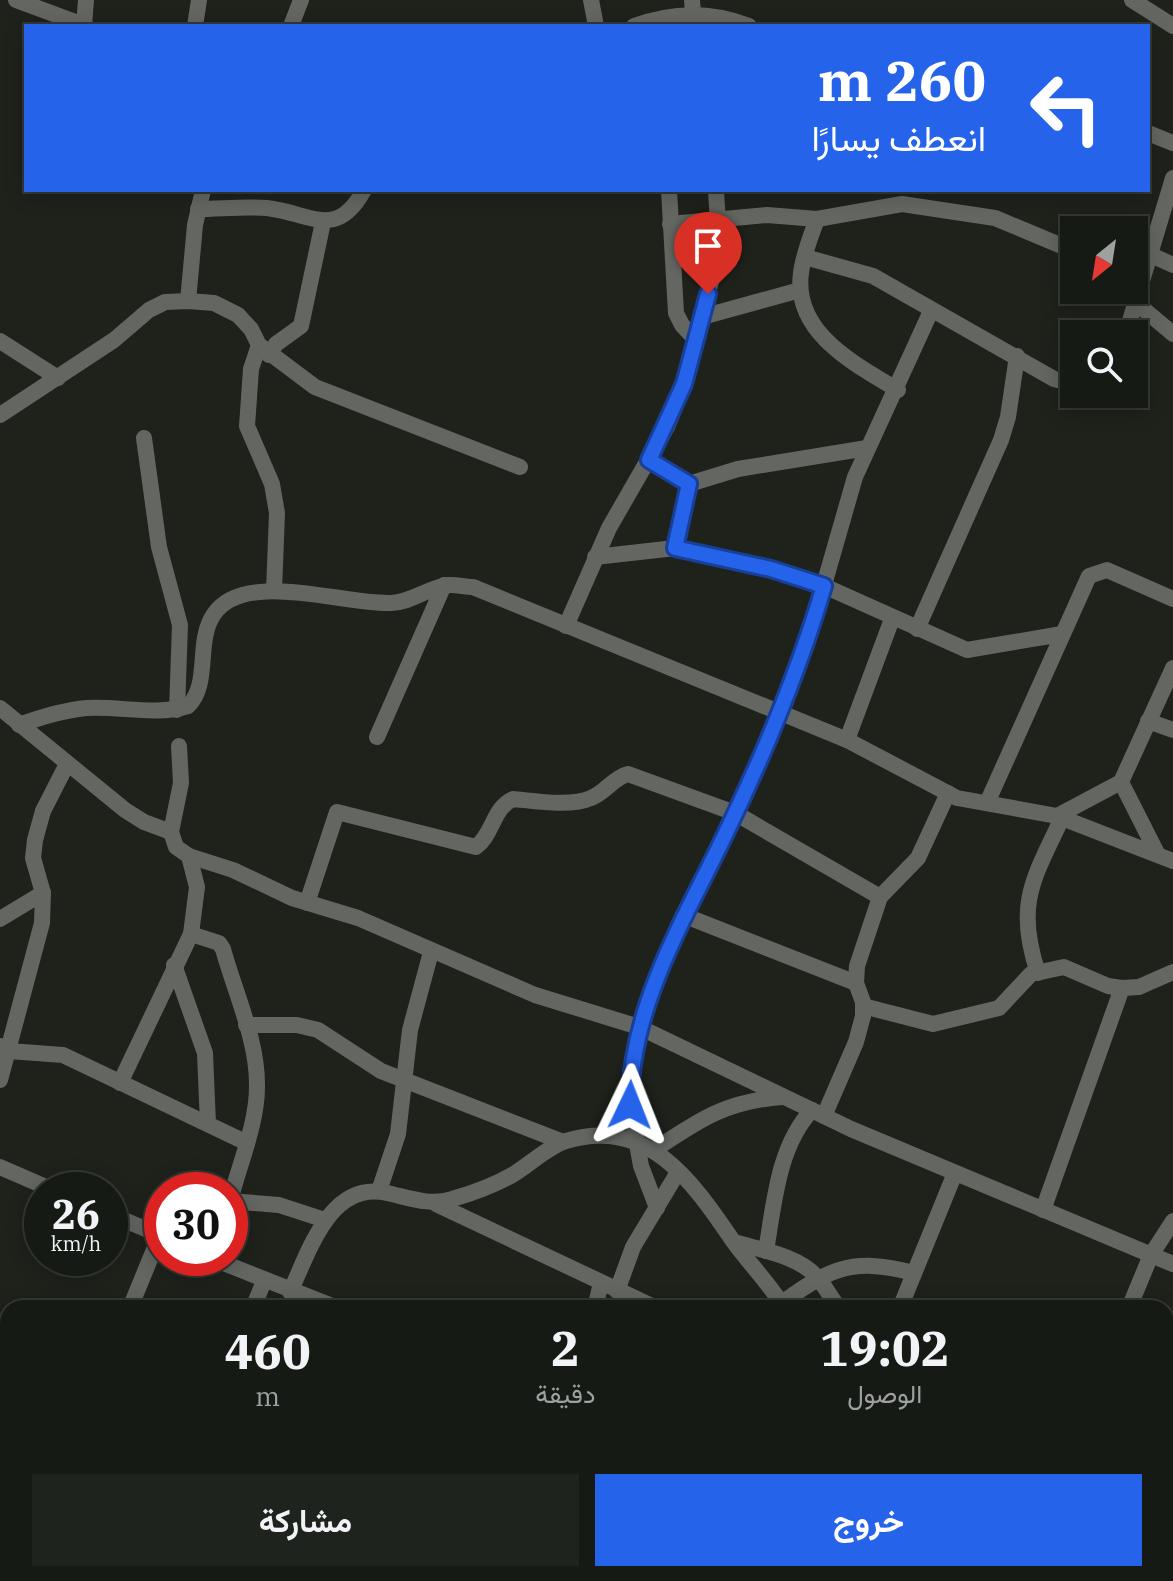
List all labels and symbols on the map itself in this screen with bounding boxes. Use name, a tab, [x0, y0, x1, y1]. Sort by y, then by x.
pin	[674, 212, 742, 294]
north arrow	[1060, 216, 1148, 304]
position arrow	[588, 1063, 672, 1147]
speed limit sign: 30	[144, 1172, 248, 1276]

